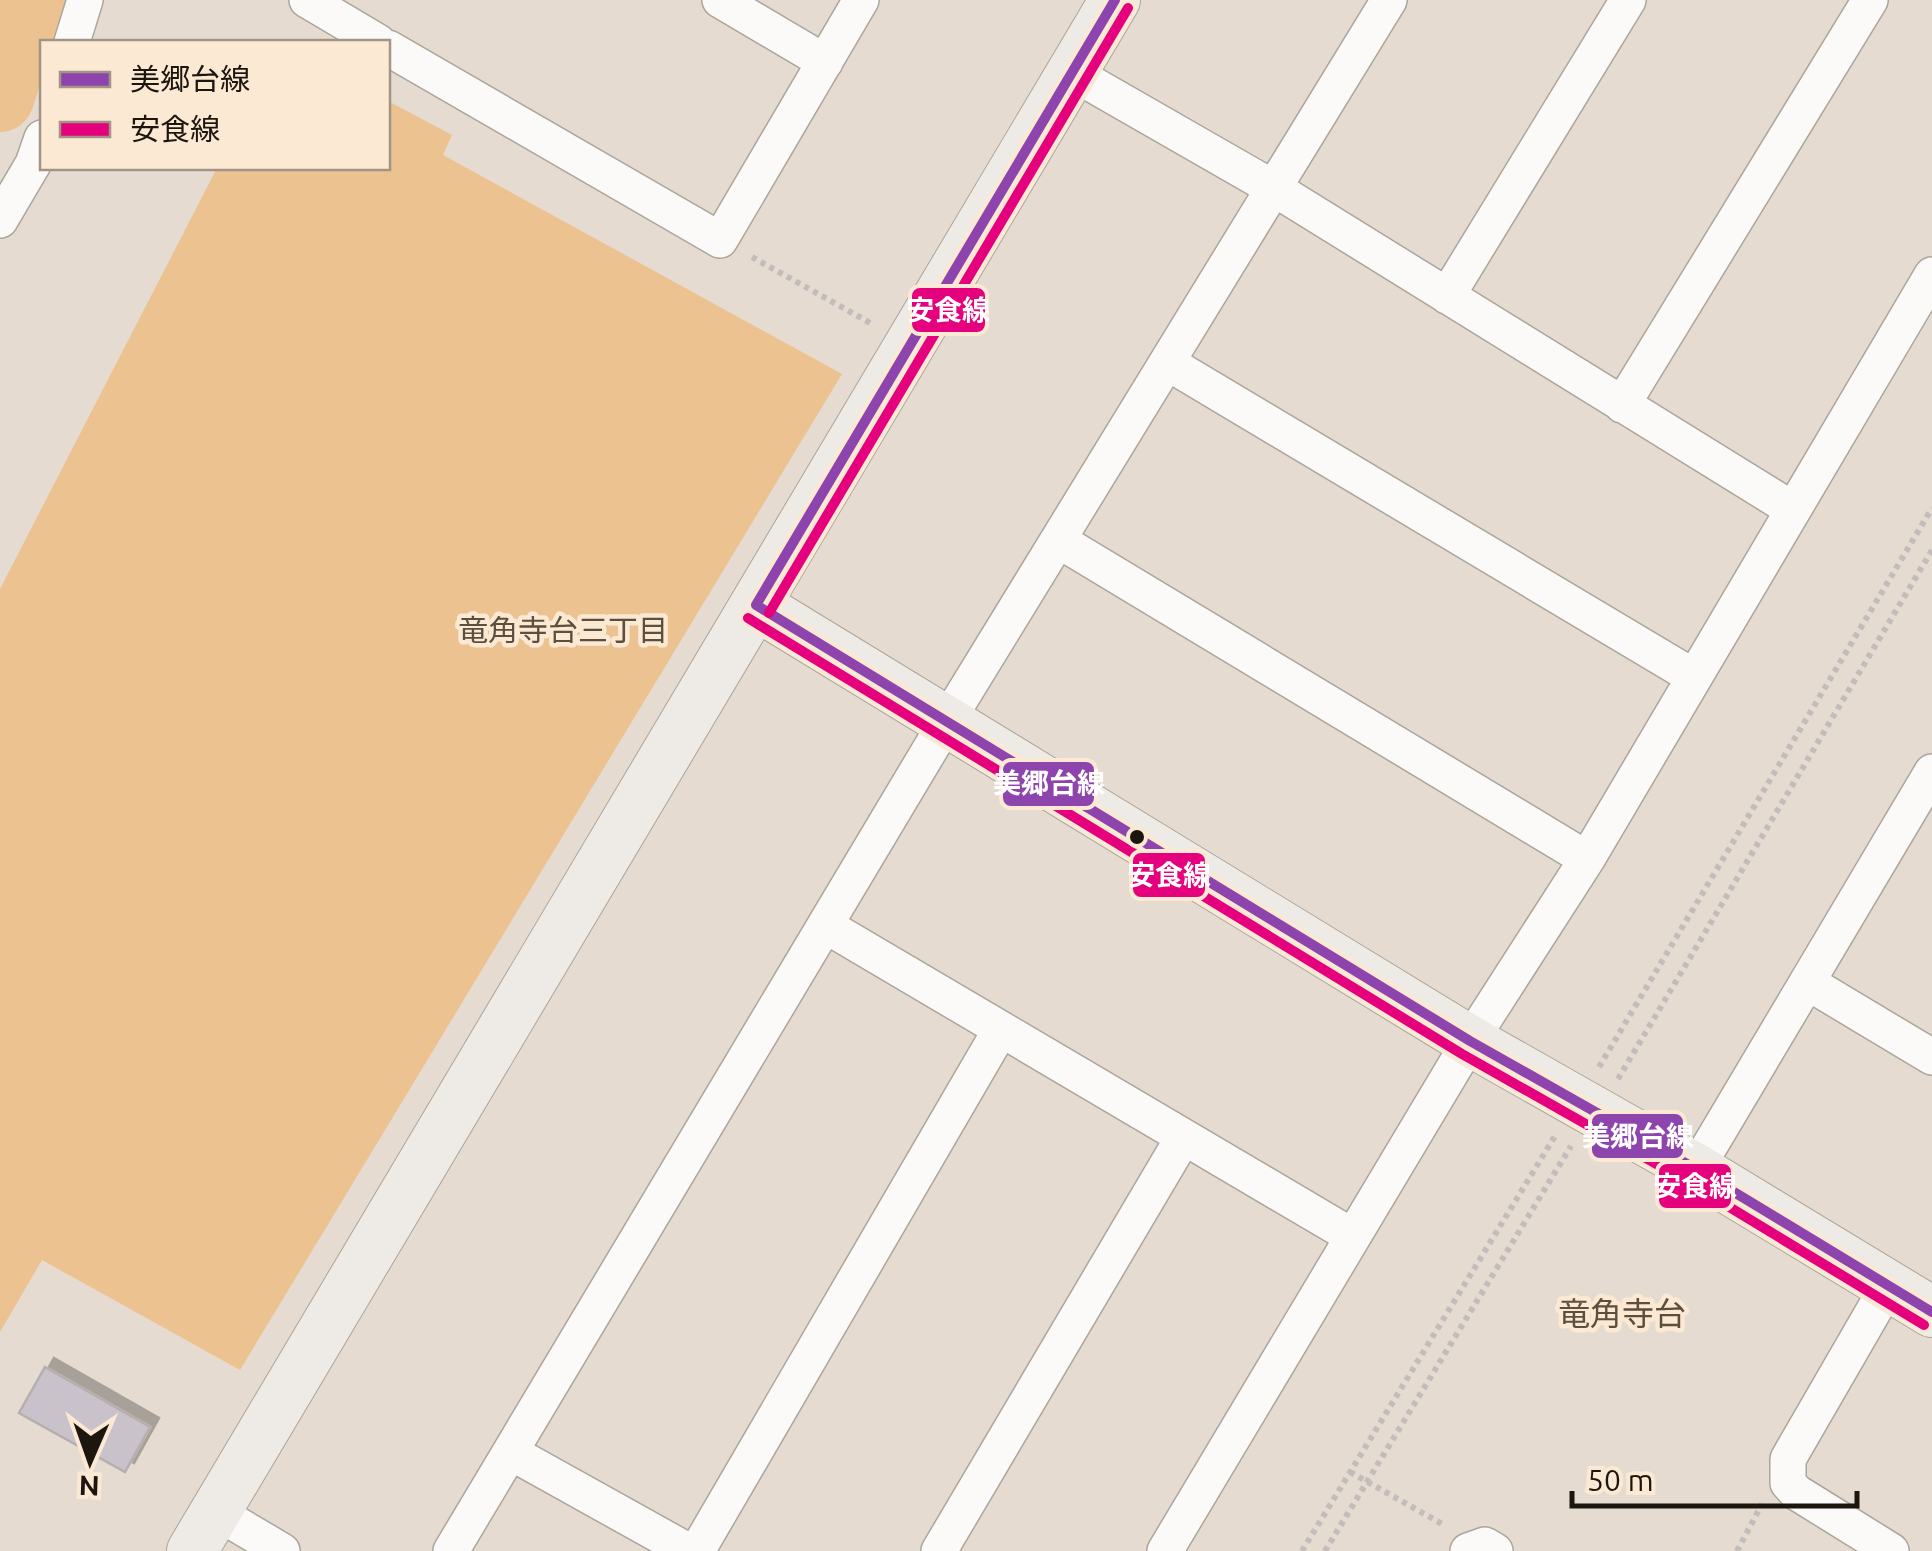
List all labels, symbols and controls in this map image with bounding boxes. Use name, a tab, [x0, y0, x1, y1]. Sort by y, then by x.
legend	[40, 40, 390, 170]
text: 美郷台線	[130, 62, 250, 96]
text: 安食線	[130, 112, 220, 146]
line badge: 安食線	[910, 286, 987, 334]
text: 安食線	[906, 294, 990, 325]
district label: 竜角寺台三丁目	[458, 613, 668, 647]
line badge: 美郷台線	[1001, 760, 1096, 808]
text: 美郷台線	[993, 767, 1105, 798]
unlabelled marker	[1127, 827, 1147, 847]
line badge: 安食線	[1131, 851, 1207, 899]
text: 安食線	[1127, 859, 1211, 890]
line badge: 美郷台線	[1590, 1112, 1685, 1160]
text: 美郷台線	[1582, 1120, 1694, 1151]
line badge: 安食線	[1657, 1162, 1733, 1210]
text: 安食線	[1653, 1170, 1737, 1201]
district label: 竜角寺台	[1558, 1295, 1686, 1331]
north arrow	[40, 1411, 140, 1511]
scale bar	[1572, 1446, 1857, 1508]
text: 50 m	[1587, 1463, 1654, 1497]
text: N	[78, 1471, 100, 1502]

